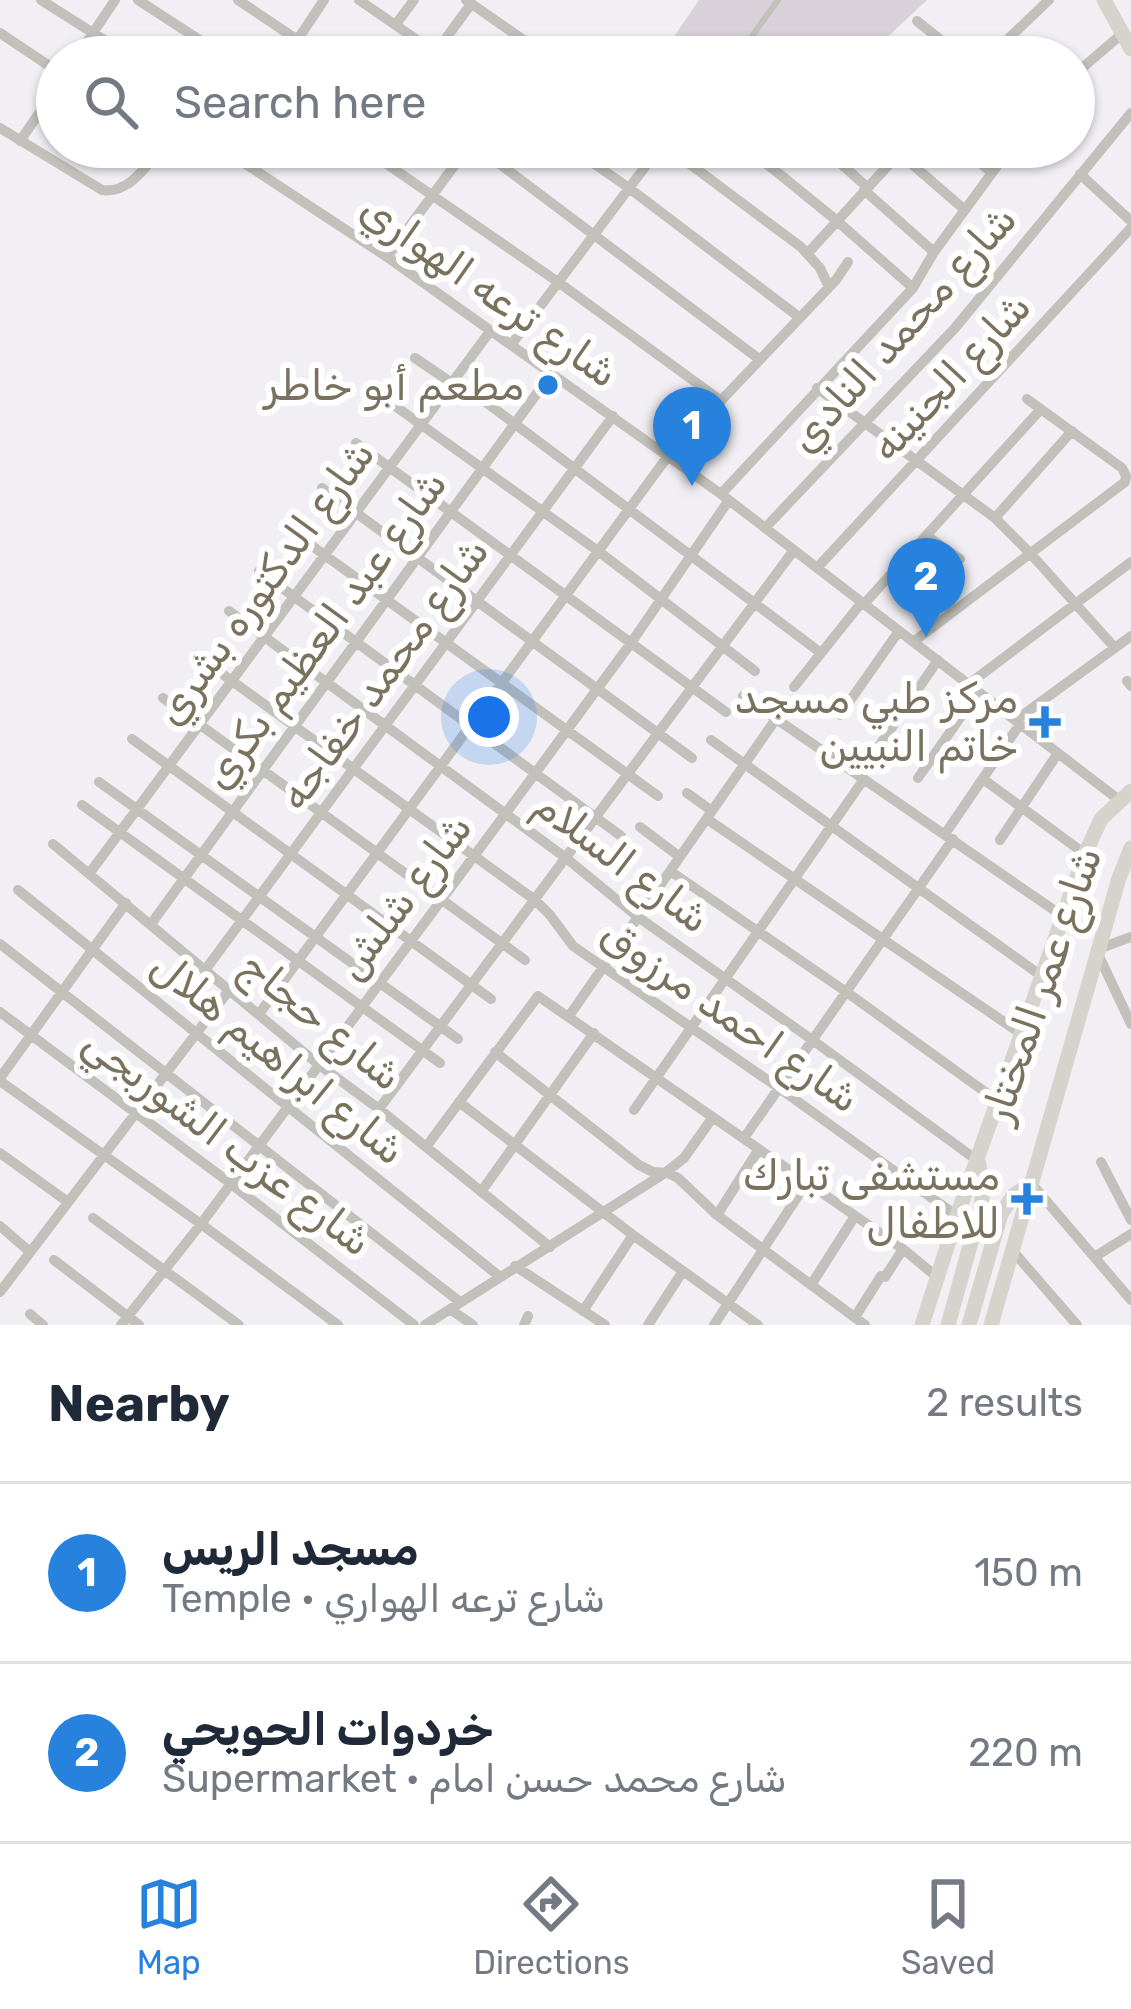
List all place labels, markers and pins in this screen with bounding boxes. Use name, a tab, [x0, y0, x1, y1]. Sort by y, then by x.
place label: مطعم أبو خاطر	[261, 361, 524, 413]
marker: مطعم أبو خاطر	[535, 372, 561, 398]
pin: 1	[653, 387, 731, 486]
pin: 2	[887, 538, 965, 637]
place label: مركز طبي مسجد خاتم النبيين	[734, 674, 1018, 774]
marker: مركز طبي مسجد خاتم النبيين	[1029, 706, 1061, 738]
place label: مستشفى تبارك للاطفال	[742, 1151, 1000, 1249]
marker: مستشفى تبارك للاطفال	[1011, 1183, 1043, 1215]

